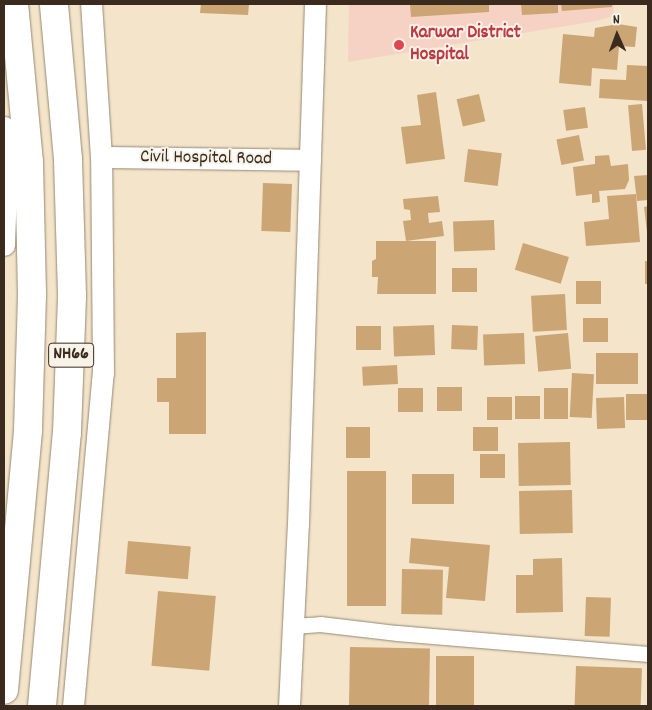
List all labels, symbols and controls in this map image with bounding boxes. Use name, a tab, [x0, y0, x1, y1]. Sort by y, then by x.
north arrow	[592, 10, 642, 60]
text: N	[613, 10, 620, 30]
place label: Karwar District Hospital	[410, 23, 521, 67]
marker: Karwar District Hospital	[392, 38, 406, 52]
street label: Civil Hospital Road	[140, 146, 272, 172]
road number: NH66	[47, 340, 95, 370]

